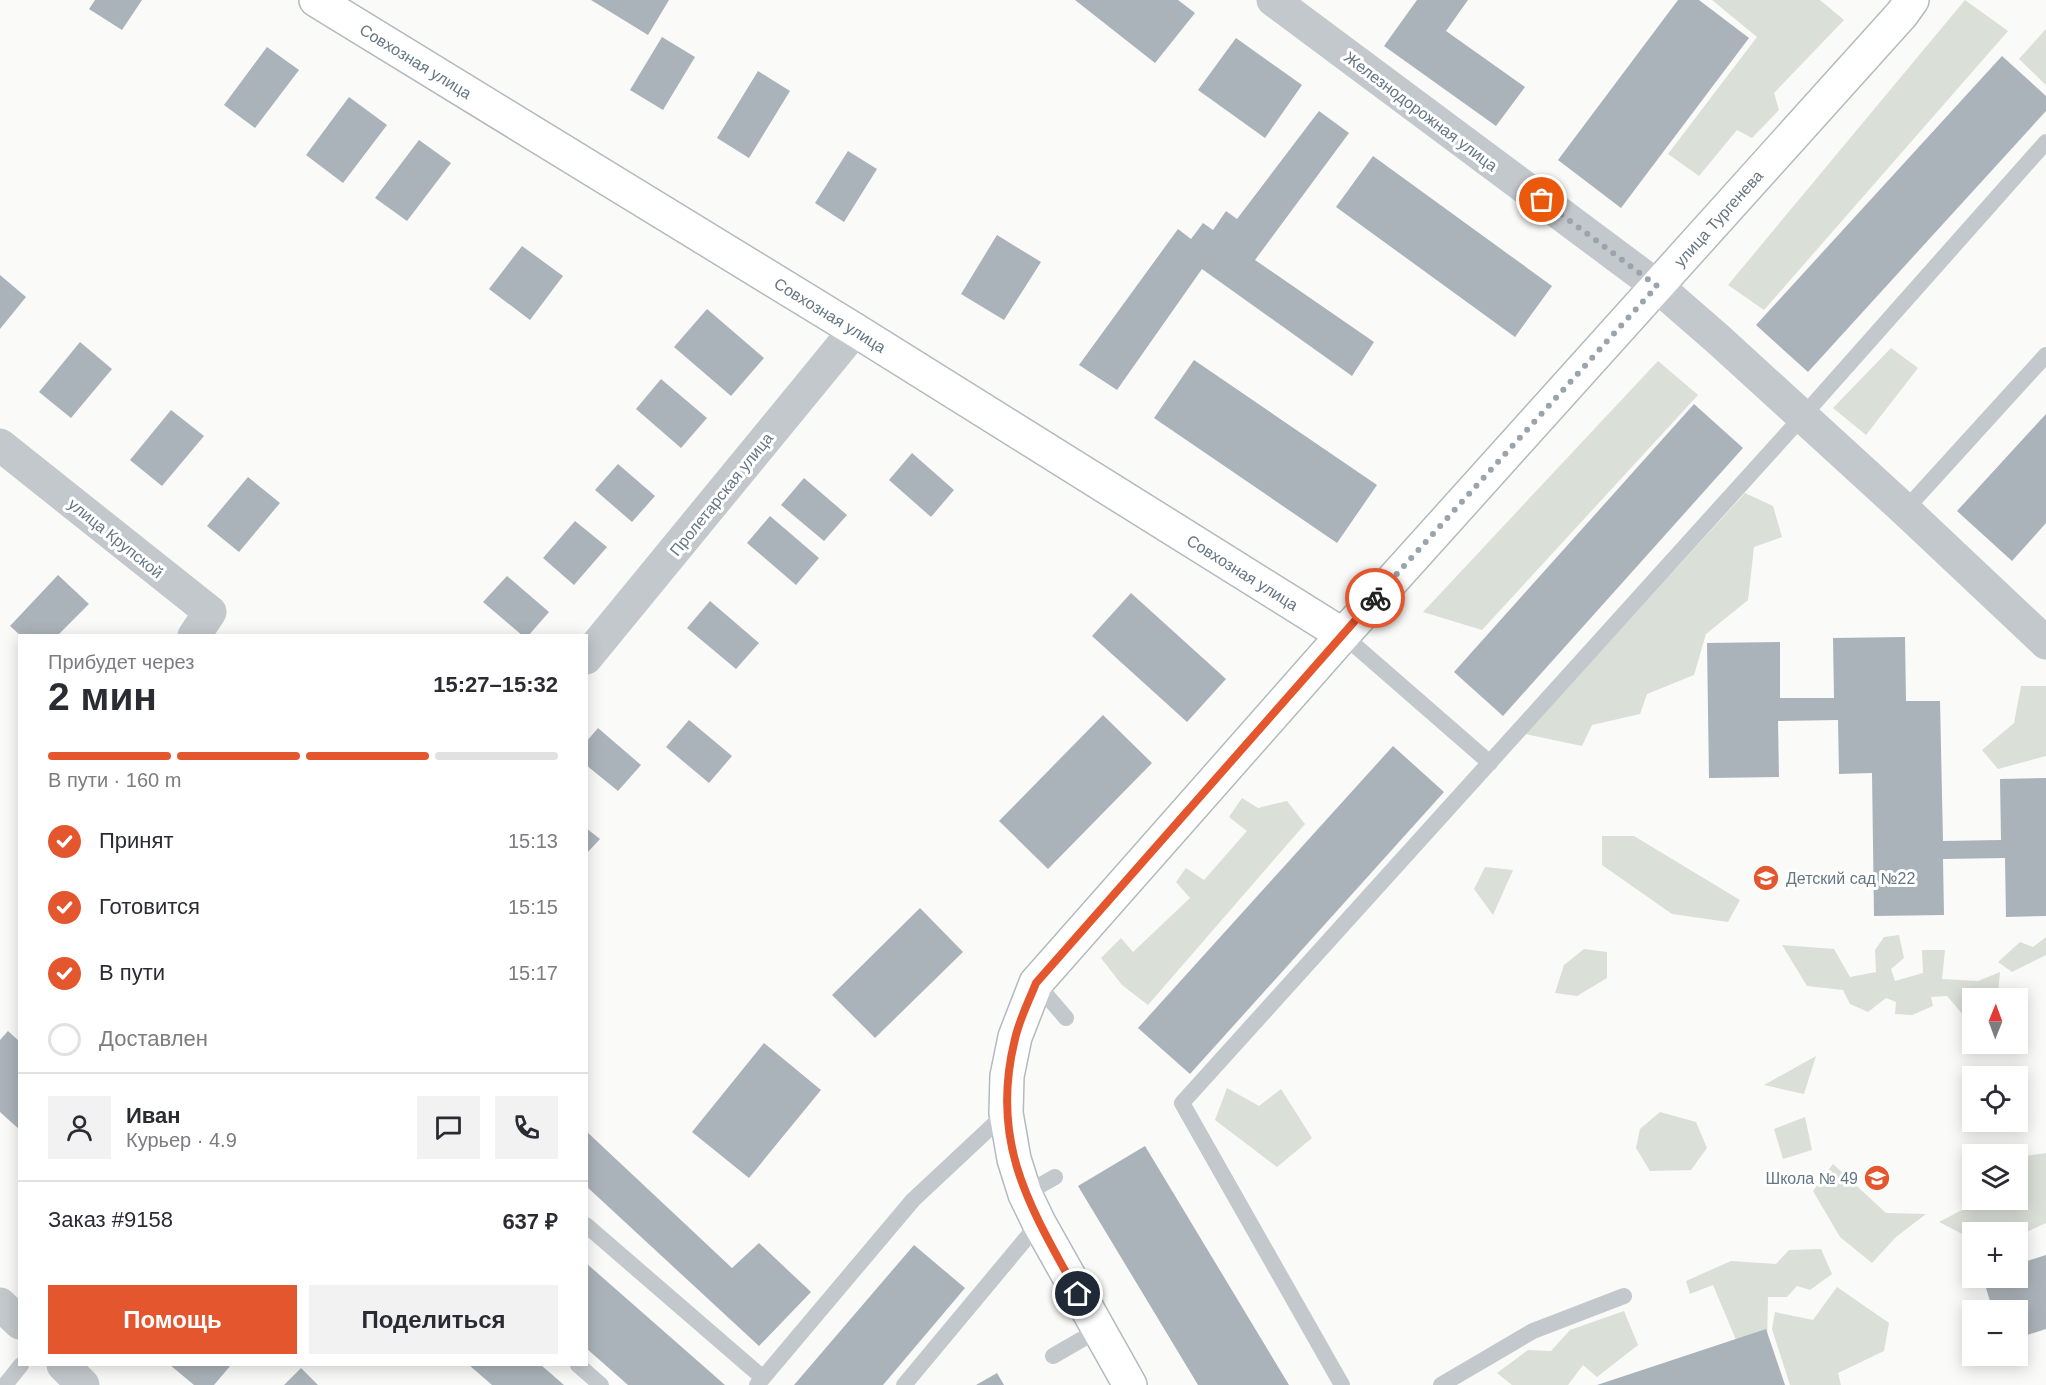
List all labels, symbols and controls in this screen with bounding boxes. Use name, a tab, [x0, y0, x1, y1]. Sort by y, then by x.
street label: Совхозная улица	[357, 21, 475, 102]
street label: Железнодорожная улица	[1341, 48, 1501, 174]
street label: улица Тургенева	[1671, 167, 1766, 270]
pin	[1516, 174, 1567, 225]
icon: bag	[1525, 183, 1558, 216]
street label: Совхозная улица	[771, 275, 889, 356]
street label: Пролетарская улица	[667, 429, 776, 559]
street label: улица Крупской	[65, 495, 166, 582]
street label: Совхозная улица	[1184, 532, 1301, 614]
courier	[1345, 568, 1405, 628]
icon: bike	[1359, 582, 1392, 615]
text: Прибудет через	[48, 651, 194, 673]
text: 15:27–15:32	[433, 672, 558, 697]
text: 2 мин	[48, 675, 157, 718]
text: В пути · 160 m	[48, 769, 181, 791]
icon: check	[48, 825, 81, 858]
text: Принят	[99, 828, 173, 853]
text: 15:13	[508, 830, 558, 852]
school or university icon: Детский сад №22	[1751, 863, 1781, 893]
place label: Детский сад №22	[1786, 870, 1915, 887]
icon: check	[48, 891, 81, 924]
text: Готовится	[99, 894, 200, 919]
text: 15:15	[508, 896, 558, 918]
icon: check	[48, 957, 81, 990]
text: В пути	[99, 960, 165, 985]
text: 15:17	[508, 962, 558, 984]
north arrow	[1962, 988, 2028, 1054]
map controls	[1962, 988, 2028, 1366]
text: Доставлен	[99, 1026, 208, 1051]
button: locate	[1962, 1066, 2028, 1132]
button: person	[48, 1096, 111, 1159]
button: chat	[417, 1096, 480, 1159]
button: phone	[495, 1096, 558, 1159]
text: Иван	[126, 1103, 181, 1128]
text: Курьер · 4.9	[126, 1129, 237, 1151]
button: layers	[1962, 1144, 2028, 1210]
school or university icon: Школа № 49	[1862, 1163, 1892, 1193]
place label: Школа № 49	[1766, 1170, 1858, 1187]
text: Заказ #9158	[48, 1207, 173, 1232]
text: 637 ₽	[502, 1209, 558, 1234]
button: +	[1962, 1222, 2028, 1288]
pin	[1052, 1268, 1103, 1319]
icon: home	[1061, 1277, 1094, 1310]
button: Помощь	[48, 1285, 297, 1354]
button: Поделиться	[309, 1285, 558, 1354]
button: −	[1962, 1300, 2028, 1366]

